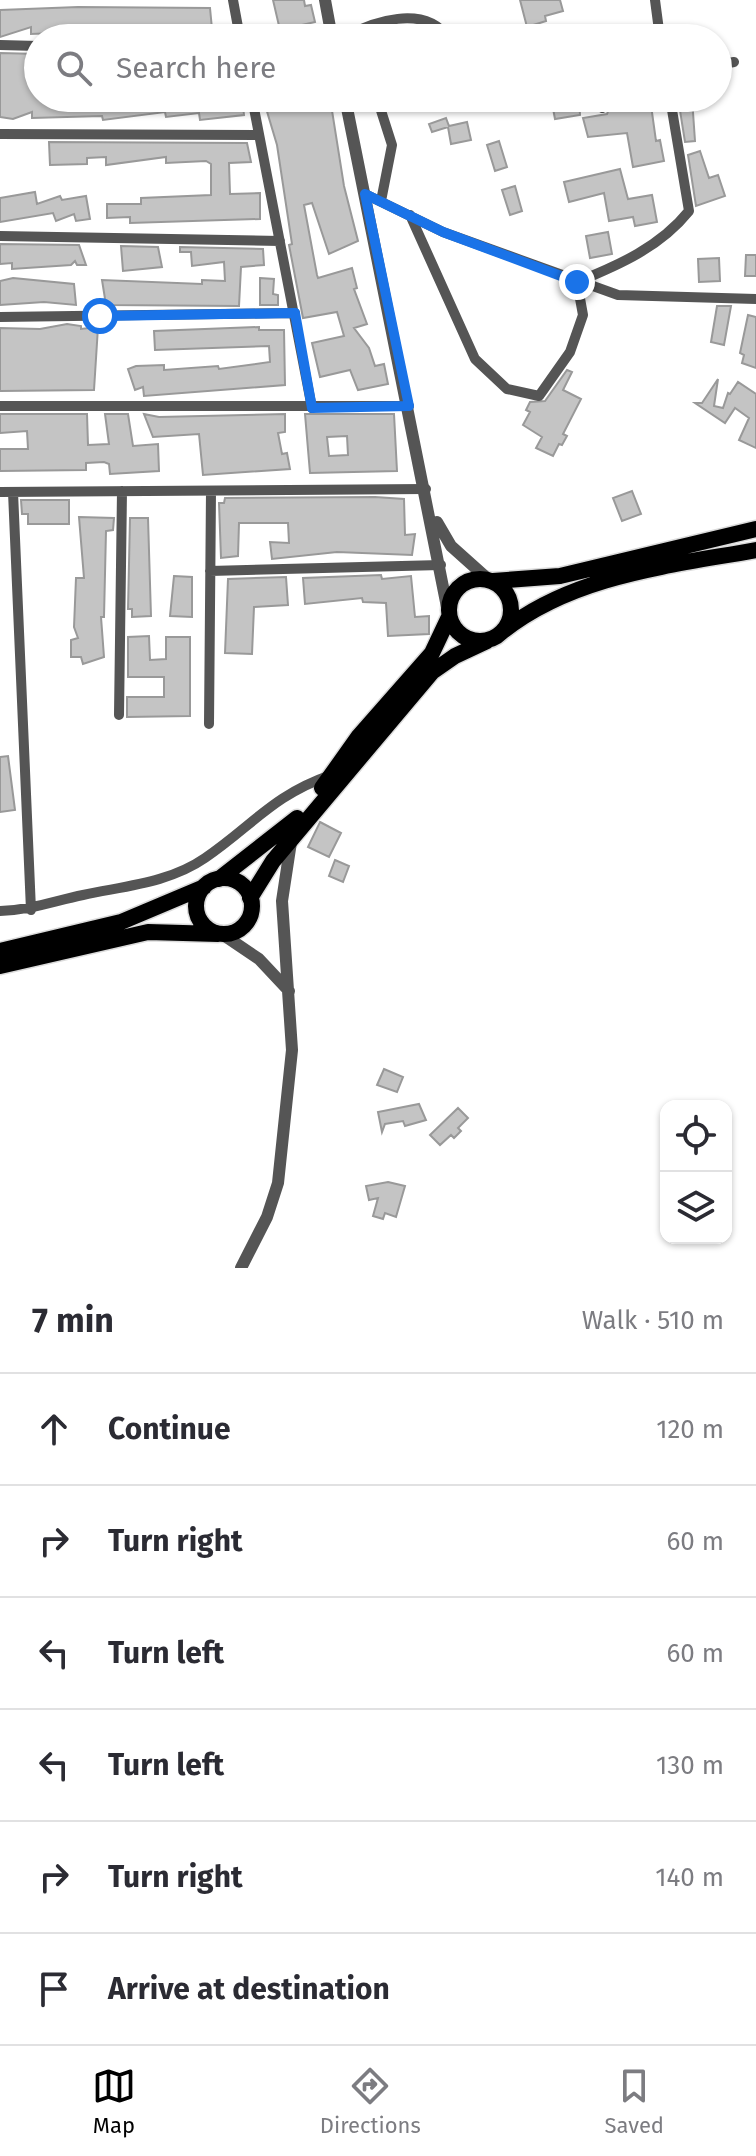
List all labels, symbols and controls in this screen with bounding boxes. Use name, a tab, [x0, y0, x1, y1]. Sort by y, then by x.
search box	[24, 24, 732, 112]
icon: search	[52, 46, 96, 90]
text: Search here	[116, 50, 276, 86]
route end	[559, 264, 595, 300]
route start	[82, 298, 118, 334]
map controls	[660, 1100, 732, 1244]
button: locate	[660, 1100, 732, 1172]
button: layers	[660, 1172, 732, 1244]
text: 7 min	[32, 1300, 114, 1341]
text: Walk · 510 m	[582, 1305, 724, 1336]
icon: ahead	[32, 1407, 76, 1451]
text: Continue	[108, 1411, 231, 1447]
text: 120 m	[656, 1414, 724, 1445]
icon: right	[32, 1519, 76, 1563]
text: Turn right	[108, 1523, 243, 1559]
text: 60 m	[666, 1526, 724, 1557]
icon: left	[32, 1631, 76, 1675]
text: Turn left	[108, 1635, 224, 1671]
text: 60 m	[666, 1638, 724, 1669]
icon: left	[32, 1743, 76, 1787]
text: Turn left	[108, 1747, 224, 1783]
text: 130 m	[656, 1750, 724, 1781]
icon: right	[32, 1855, 76, 1899]
text: Turn right	[108, 1859, 243, 1895]
text: 140 m	[655, 1862, 724, 1893]
icon: arrive	[32, 1967, 76, 2011]
text: Arrive at destination	[108, 1971, 390, 2007]
tab: Map	[92, 2064, 136, 2139]
tab: Directions	[320, 2064, 421, 2139]
tab: Saved	[605, 2064, 664, 2139]

